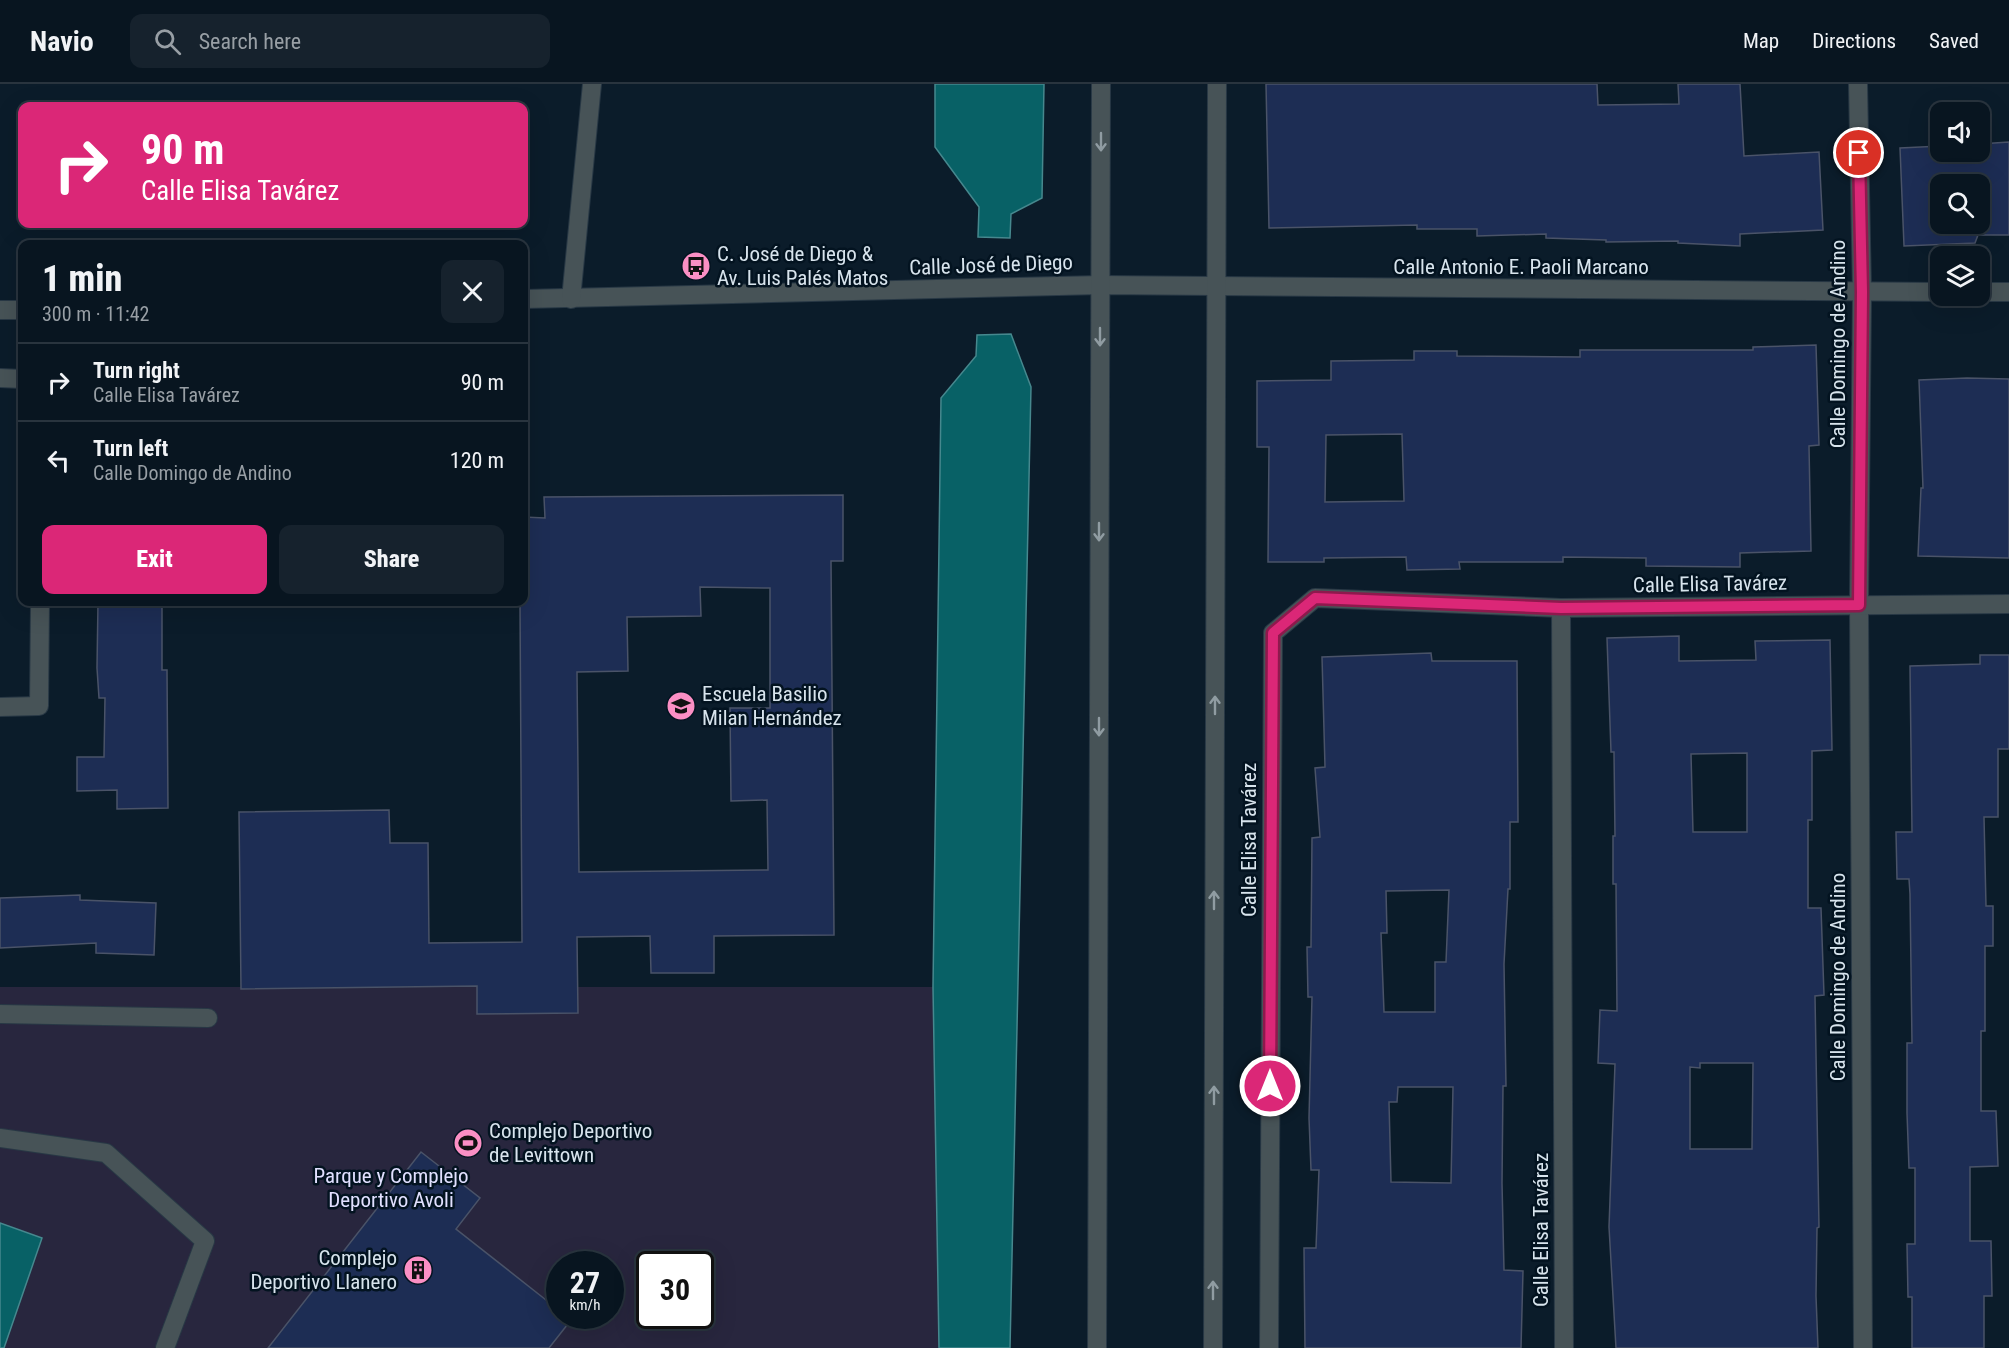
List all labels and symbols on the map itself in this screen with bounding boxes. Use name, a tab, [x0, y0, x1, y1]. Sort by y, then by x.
pin	[1833, 127, 1884, 178]
one-way arrow	[1095, 132, 1107, 152]
street label: Calle Domingo de Andino	[1826, 240, 1850, 448]
place label: C. José de Diego & Av. Luis Palés Matos	[717, 242, 888, 290]
bus stop icon: C. José de Diego & Av. Luis Palés Matos	[680, 250, 712, 282]
street label: Calle José de Diego	[909, 250, 1073, 280]
street label: Calle Antonio E. Paoli Marcano	[1393, 255, 1649, 279]
one-way arrow	[1094, 327, 1106, 347]
one-way arrow	[1093, 522, 1105, 542]
street label: Calle Elisa Tavárez	[1633, 571, 1787, 597]
place label: Escuela Basilio Milan Hernández	[702, 682, 842, 730]
school or university icon: Escuela Basilio Milan Hernández	[665, 690, 697, 722]
one-way arrow	[1209, 695, 1221, 715]
one-way arrow	[1093, 717, 1105, 737]
street label: Calle Elisa Tavárez	[1237, 763, 1261, 917]
street label: Calle Domingo de Andino	[1826, 873, 1850, 1081]
one-way arrow	[1208, 890, 1220, 910]
position arrow	[1238, 1054, 1302, 1118]
one-way arrow	[1208, 1085, 1220, 1105]
place label: Complejo Deportivo de Levittown	[489, 1119, 652, 1167]
sports icon: Complejo Deportivo de Levittown	[452, 1127, 484, 1159]
street label: Calle Elisa Tavárez	[1529, 1153, 1553, 1307]
park label: Parque y Complejo Deportivo Avoli	[313, 1164, 469, 1212]
place label: Complejo Deportivo Llanero	[251, 1246, 397, 1294]
speed limit sign: 30	[636, 1251, 714, 1329]
building icon: Complejo Deportivo Llanero	[402, 1254, 434, 1286]
one-way arrow	[1207, 1280, 1219, 1300]

